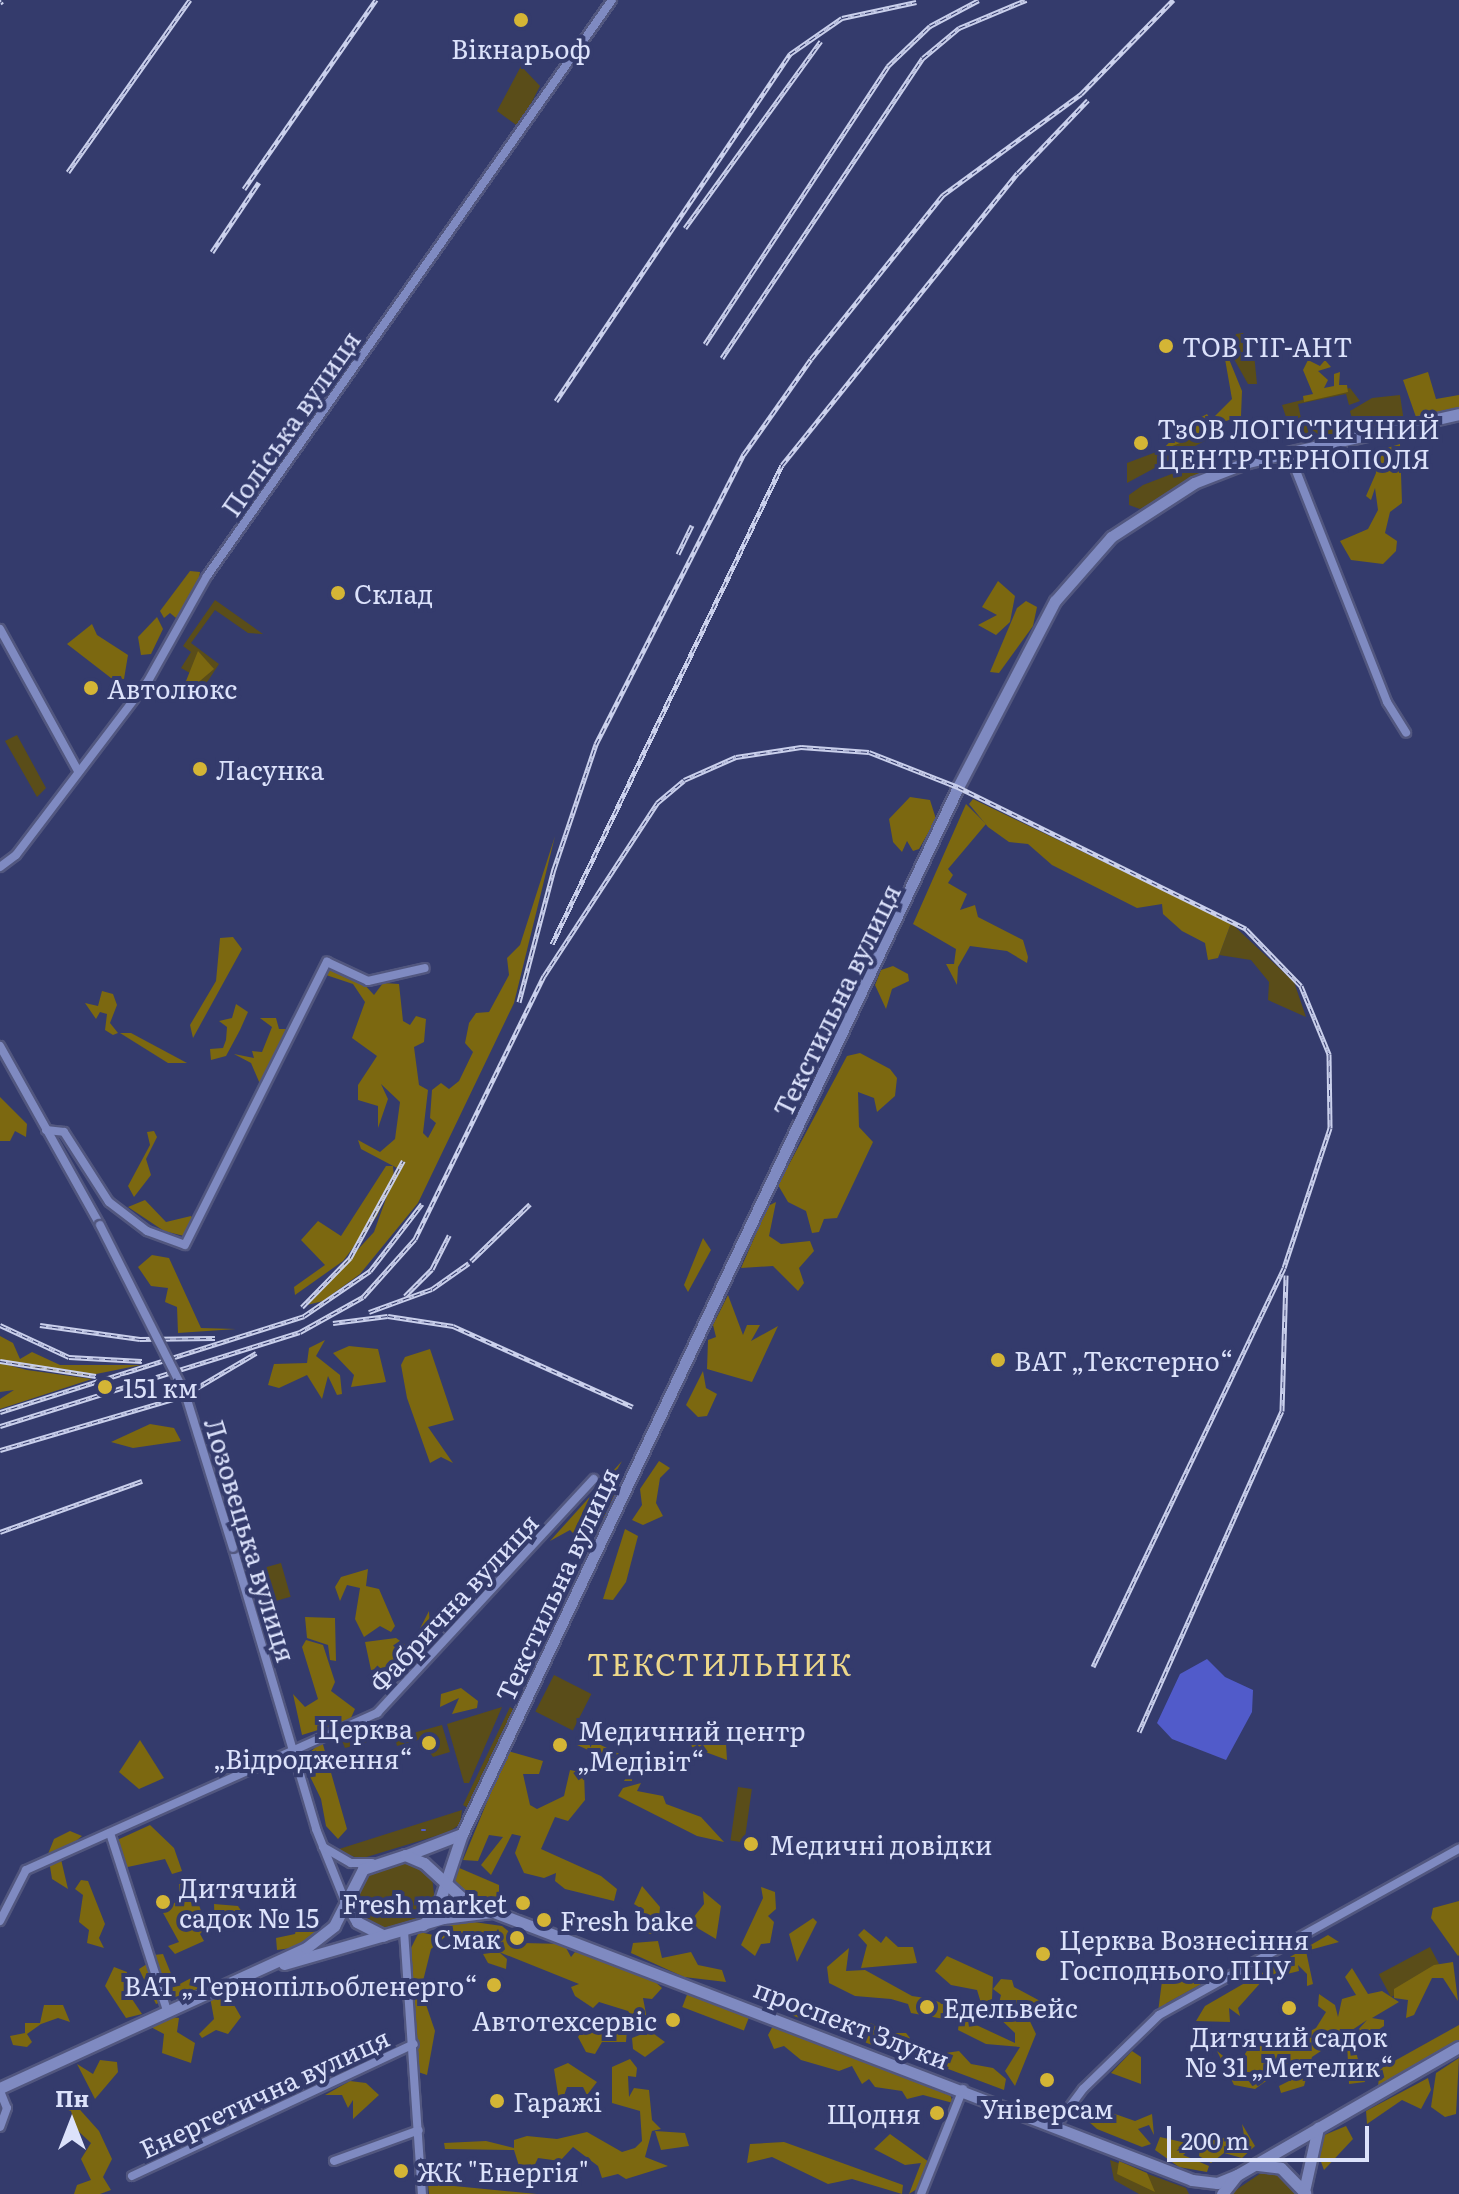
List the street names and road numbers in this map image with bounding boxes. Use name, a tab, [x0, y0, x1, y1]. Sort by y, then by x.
street label: Поліська вулиця	[214, 324, 366, 522]
street label: Текстильна вулиця	[766, 879, 906, 1121]
street label: Лозовецька вулиця	[199, 1414, 303, 1666]
street label: Текстильна вулиця	[488, 1462, 624, 1706]
street label: Фабрична вулиця	[362, 1506, 544, 1698]
street label: проспект Злуки	[750, 1971, 954, 2075]
street label: Енергетична вулиця	[134, 2020, 394, 2164]

